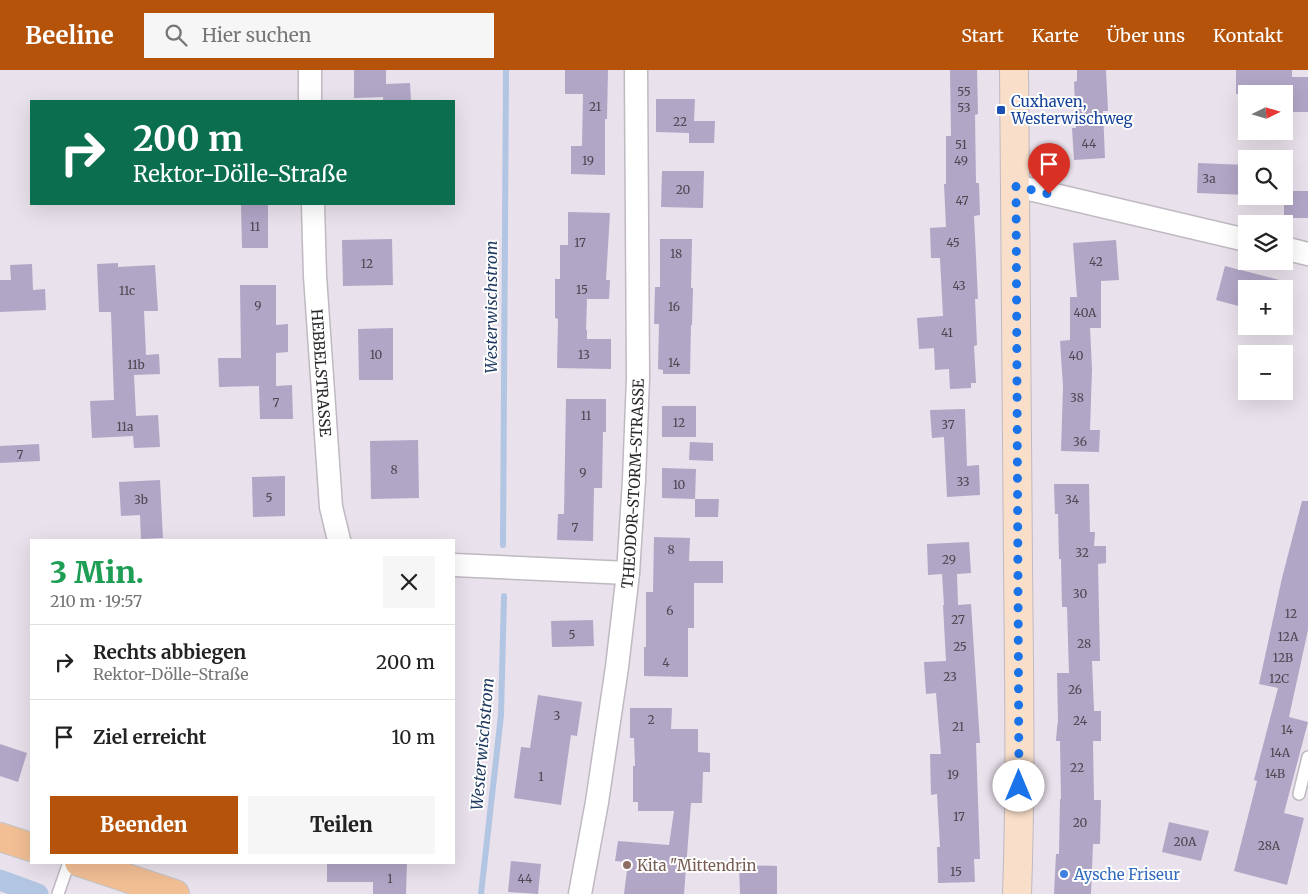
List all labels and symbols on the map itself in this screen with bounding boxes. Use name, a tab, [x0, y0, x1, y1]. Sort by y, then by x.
house number: 55	[957, 84, 971, 99]
north arrow	[1238, 85, 1292, 140]
place label: Cuxhaven, Westerwischweg	[1010, 92, 1133, 128]
house number: 21	[589, 99, 602, 114]
house number: 53	[957, 100, 971, 115]
marker: Cuxhaven, Westerwischweg	[995, 104, 1007, 116]
house number: 22	[673, 114, 687, 129]
house number: 44	[1082, 136, 1097, 151]
house number: 51	[955, 137, 967, 152]
pin	[1028, 143, 1070, 194]
house number: 19	[582, 153, 594, 168]
house number: 49	[954, 153, 968, 168]
house number: 3a	[1202, 171, 1216, 186]
house number: 20	[676, 182, 691, 197]
house number: 47	[955, 193, 969, 208]
house number: 11	[250, 219, 261, 234]
house number: 17	[574, 235, 586, 250]
house number: 45	[946, 235, 960, 250]
water label: Westerwischstrom	[481, 241, 501, 373]
house number: 18	[670, 246, 682, 261]
house number: 42	[1089, 254, 1103, 269]
house number: 12	[361, 256, 373, 271]
house number: 43	[952, 278, 966, 293]
house number: 15	[576, 282, 588, 297]
house number: 11c	[119, 283, 135, 298]
house number: 9	[254, 298, 262, 313]
house number: 16	[668, 299, 680, 314]
house number: 40A	[1073, 305, 1097, 320]
street label: HEBBELSTRASSE	[308, 308, 336, 438]
house number: 41	[941, 325, 954, 340]
house number: 10	[370, 347, 383, 362]
house number: 13	[578, 347, 590, 362]
house number: 40	[1069, 348, 1084, 363]
house number: 14	[668, 355, 681, 370]
house number: 11b	[127, 357, 145, 372]
street label: THEODOR-STORM-STRASSE	[617, 378, 647, 590]
house number: 38	[1070, 390, 1084, 405]
house number: 7	[273, 395, 280, 410]
house number: 11	[581, 408, 592, 423]
house number: 12	[673, 415, 685, 430]
house number: 37	[941, 417, 955, 432]
house number: 11a	[117, 419, 134, 434]
house number: 36	[1073, 434, 1087, 449]
house number: 7	[17, 447, 24, 462]
house number: 8	[390, 462, 398, 477]
house number: 9	[579, 465, 587, 480]
house number: 33	[956, 474, 970, 489]
house number: 10	[673, 477, 686, 492]
house number: 5	[265, 490, 273, 505]
house number: 3b	[134, 492, 148, 507]
house number: 34	[1065, 492, 1080, 507]
house number: 7	[572, 520, 579, 535]
house number: 8	[667, 542, 675, 557]
house number: 32	[1075, 545, 1089, 560]
house number: 29	[942, 552, 956, 567]
house number: 30	[1073, 586, 1087, 601]
house number: 6	[666, 603, 674, 618]
house number: 12	[1285, 606, 1297, 621]
house number: 27	[951, 612, 965, 627]
house number: 5	[568, 627, 576, 642]
house number: 12A	[1278, 629, 1299, 644]
house number: 28	[1077, 636, 1091, 651]
house number: 25	[953, 639, 967, 654]
house number: 12B	[1273, 650, 1293, 665]
house number: 4	[662, 655, 670, 670]
house number: 23	[943, 669, 957, 684]
house number: 12C	[1269, 671, 1289, 686]
water label: Westerwischstrom	[466, 677, 498, 811]
house number: 26	[1068, 682, 1082, 697]
house number: 3	[554, 708, 561, 723]
house number: 2	[647, 712, 655, 727]
house number: 24	[1073, 713, 1088, 728]
house number: 21	[952, 719, 965, 734]
house number: 14	[1281, 722, 1294, 737]
house number: 14A	[1270, 745, 1291, 760]
position arrow	[992, 759, 1044, 811]
house number: 22	[1070, 760, 1084, 775]
house number: 14B	[1265, 766, 1285, 781]
house number: 19	[947, 767, 959, 782]
house number: 1	[538, 769, 544, 784]
house number: 17	[953, 809, 965, 824]
house number: 20	[1073, 815, 1088, 830]
house number: 20A	[1174, 834, 1197, 849]
house number: 28A	[1258, 838, 1281, 853]
place label: Kita "Mittendrin	[637, 856, 757, 875]
marker: Kita "Mittendrin	[621, 859, 633, 871]
house number: 15	[950, 864, 962, 879]
place label: Aysche Friseur	[1073, 865, 1180, 884]
marker: Aysche Friseur	[1058, 868, 1070, 880]
house number: 1	[387, 871, 393, 886]
house number: 44	[518, 871, 533, 886]

